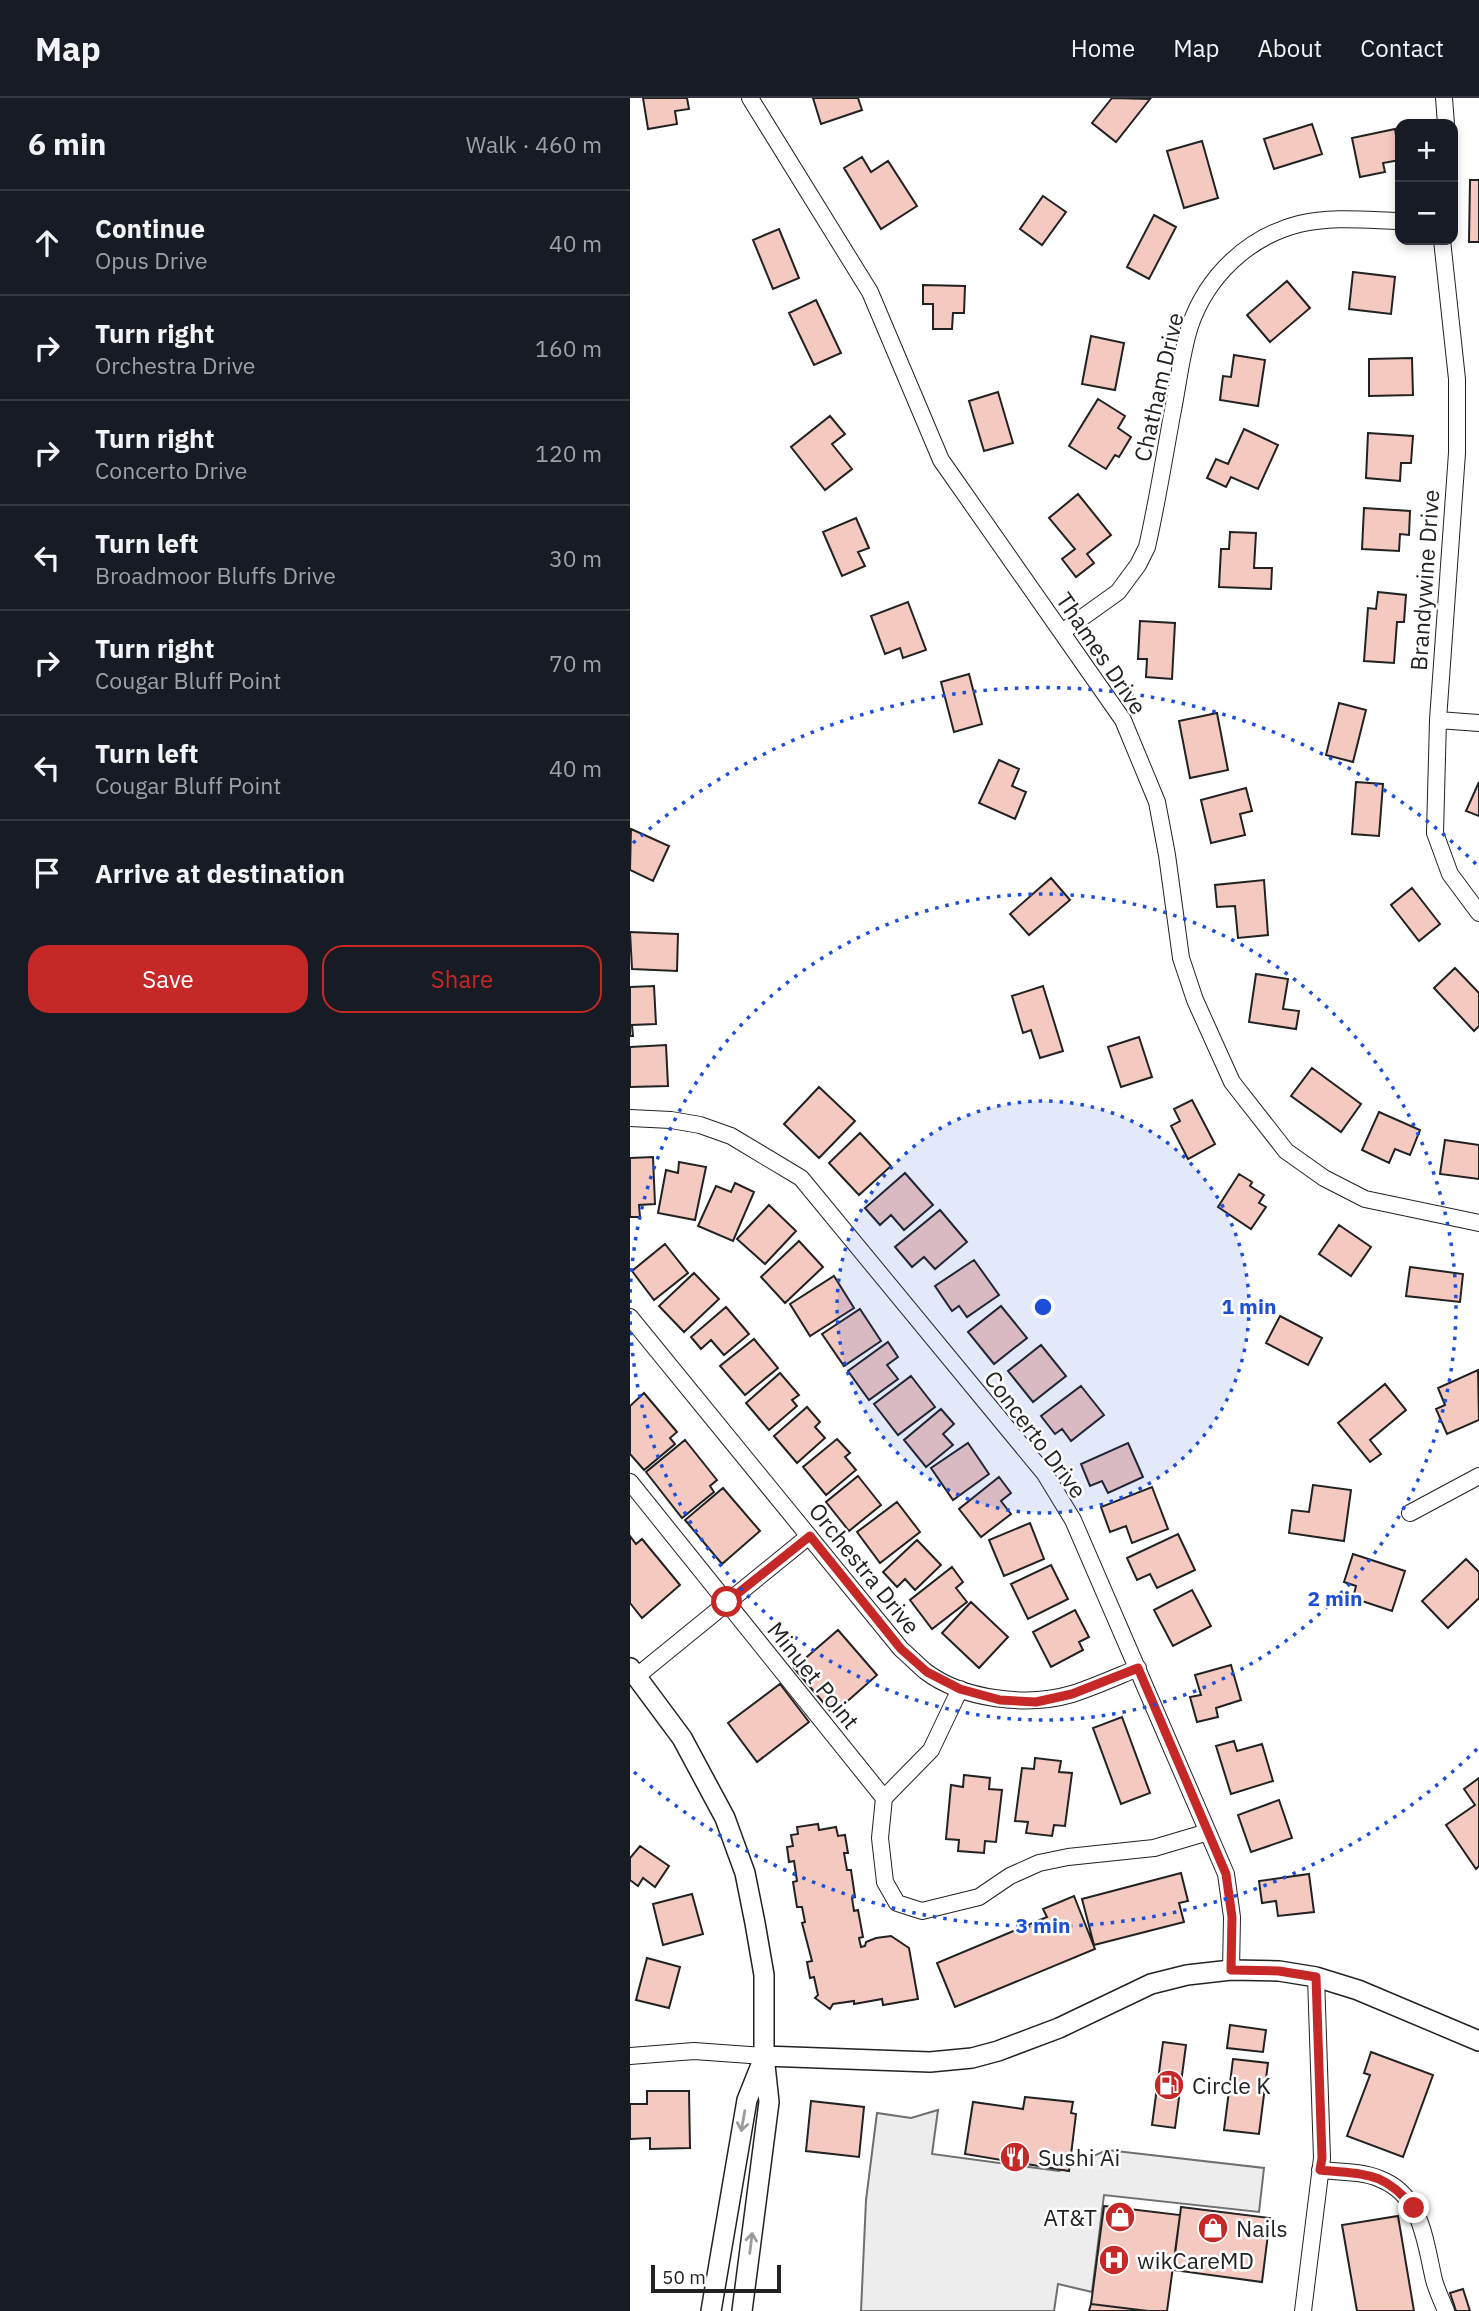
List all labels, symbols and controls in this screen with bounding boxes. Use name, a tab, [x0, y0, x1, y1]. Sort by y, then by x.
text: Map	[35, 27, 101, 70]
text: Home	[1071, 32, 1135, 64]
text: Map	[1173, 32, 1219, 64]
text: About	[1257, 32, 1322, 64]
text: Contact	[1360, 32, 1444, 64]
map controls	[1395, 119, 1458, 245]
button: +	[1395, 119, 1458, 182]
text: 6 min	[28, 124, 106, 163]
text: Walk · 460 m	[466, 129, 602, 159]
button: −	[1395, 182, 1458, 245]
text: Continue	[95, 211, 205, 245]
icon: ahead	[28, 224, 66, 262]
text: 40 m	[549, 228, 602, 258]
text: Opus Drive	[95, 245, 208, 275]
street label: Chatham Drive	[1126, 310, 1190, 464]
text: Turn right	[95, 316, 214, 350]
icon: right	[28, 329, 66, 367]
text: 160 m	[535, 333, 602, 363]
text: Orchestra Drive	[95, 350, 255, 380]
text: Turn right	[95, 421, 214, 455]
icon: right	[28, 434, 66, 472]
text: 120 m	[535, 438, 602, 468]
text: Concerto Drive	[95, 455, 248, 485]
street label: Brandywine Drive	[1403, 488, 1445, 672]
text: Turn left	[95, 526, 198, 560]
icon: left	[28, 539, 66, 577]
text: 30 m	[549, 543, 602, 573]
text: Broadmoor Bluffs Drive	[95, 560, 336, 590]
street label: Thames Drive	[1050, 586, 1154, 720]
text: Turn right	[95, 631, 214, 665]
icon: right	[28, 644, 66, 682]
text: 70 m	[549, 648, 602, 678]
text: Cougar Bluff Point	[95, 665, 281, 695]
text: Turn left	[95, 736, 198, 770]
icon: left	[28, 749, 66, 787]
text: 40 m	[549, 753, 602, 783]
text: Cougar Bluff Point	[95, 770, 281, 800]
icon: arrive	[28, 854, 66, 892]
text: Arrive at destination	[95, 856, 345, 890]
button: Save	[28, 945, 308, 1013]
button: Share	[322, 945, 602, 1013]
text: 1 min	[1222, 1292, 1276, 1320]
centre of rings	[1031, 1295, 1055, 1319]
street label: Concerto Drive	[978, 1364, 1094, 1504]
street label: Orchestra Drive	[803, 1496, 927, 1640]
text: 2 min	[1308, 1584, 1362, 1612]
route start	[711, 1586, 742, 1617]
street label: Minuet Point	[761, 1615, 867, 1735]
text: 3 min	[1016, 1911, 1070, 1939]
fuel station icon: Circle K	[1152, 2068, 1186, 2102]
place label: Circle K	[1192, 2070, 1271, 2100]
one-way arrow	[736, 2109, 749, 2132]
restaurant icon: Sushi Ai	[998, 2140, 1032, 2174]
place label: Sushi Ai	[1038, 2142, 1120, 2172]
route end	[1398, 2192, 1429, 2223]
shop icon: AT&T	[1103, 2200, 1137, 2234]
place label: AT&T	[1043, 2202, 1097, 2232]
shop icon: Nails	[1196, 2211, 1230, 2245]
place label: Nails	[1236, 2213, 1288, 2243]
one-way arrow	[745, 2232, 758, 2255]
hospital icon: wikCareMD	[1097, 2243, 1131, 2277]
place label: wikCareMD	[1137, 2245, 1254, 2275]
scale bar	[651, 2262, 780, 2294]
text: 50 m	[662, 2265, 706, 2289]

